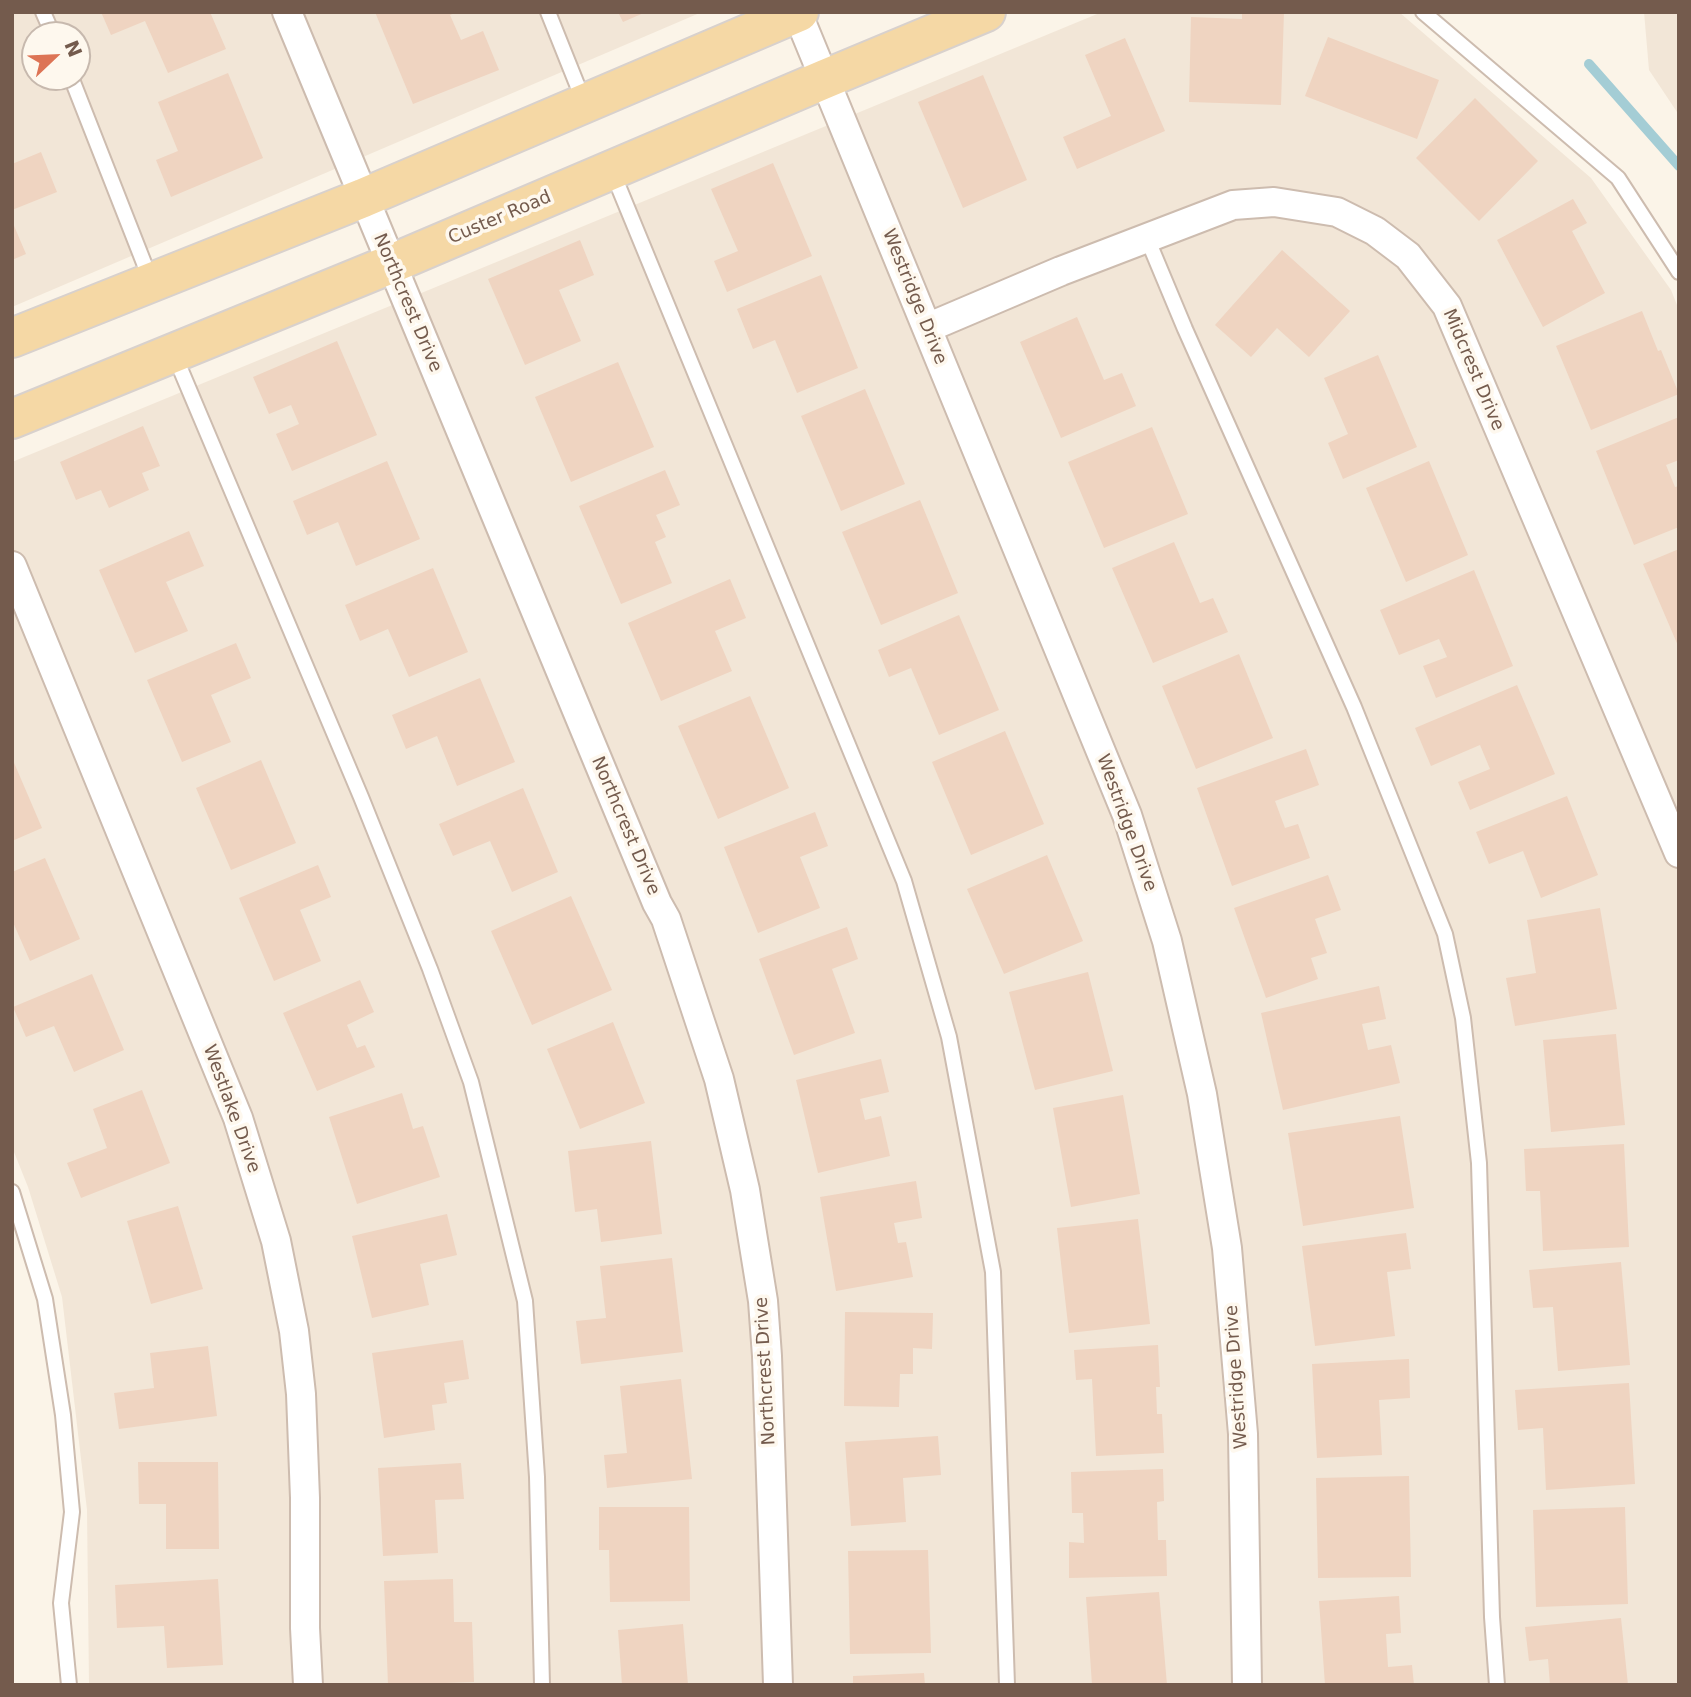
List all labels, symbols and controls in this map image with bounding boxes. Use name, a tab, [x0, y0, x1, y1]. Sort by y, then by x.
north arrow	[21, 21, 91, 91]
text: N	[60, 37, 87, 60]
street label: Custer Road	[445, 187, 555, 249]
street label: Westridge Drive	[877, 226, 951, 368]
street label: Northcrest Drive	[368, 230, 446, 376]
street label: Midcrest Drive	[1438, 306, 1508, 434]
street label: Westridge Drive	[1091, 752, 1161, 894]
street label: Northcrest Drive	[586, 753, 664, 899]
street label: Westlake Drive	[198, 1042, 264, 1176]
street label: Northcrest Drive	[751, 1296, 781, 1446]
street label: Westridge Drive	[1221, 1304, 1253, 1450]

